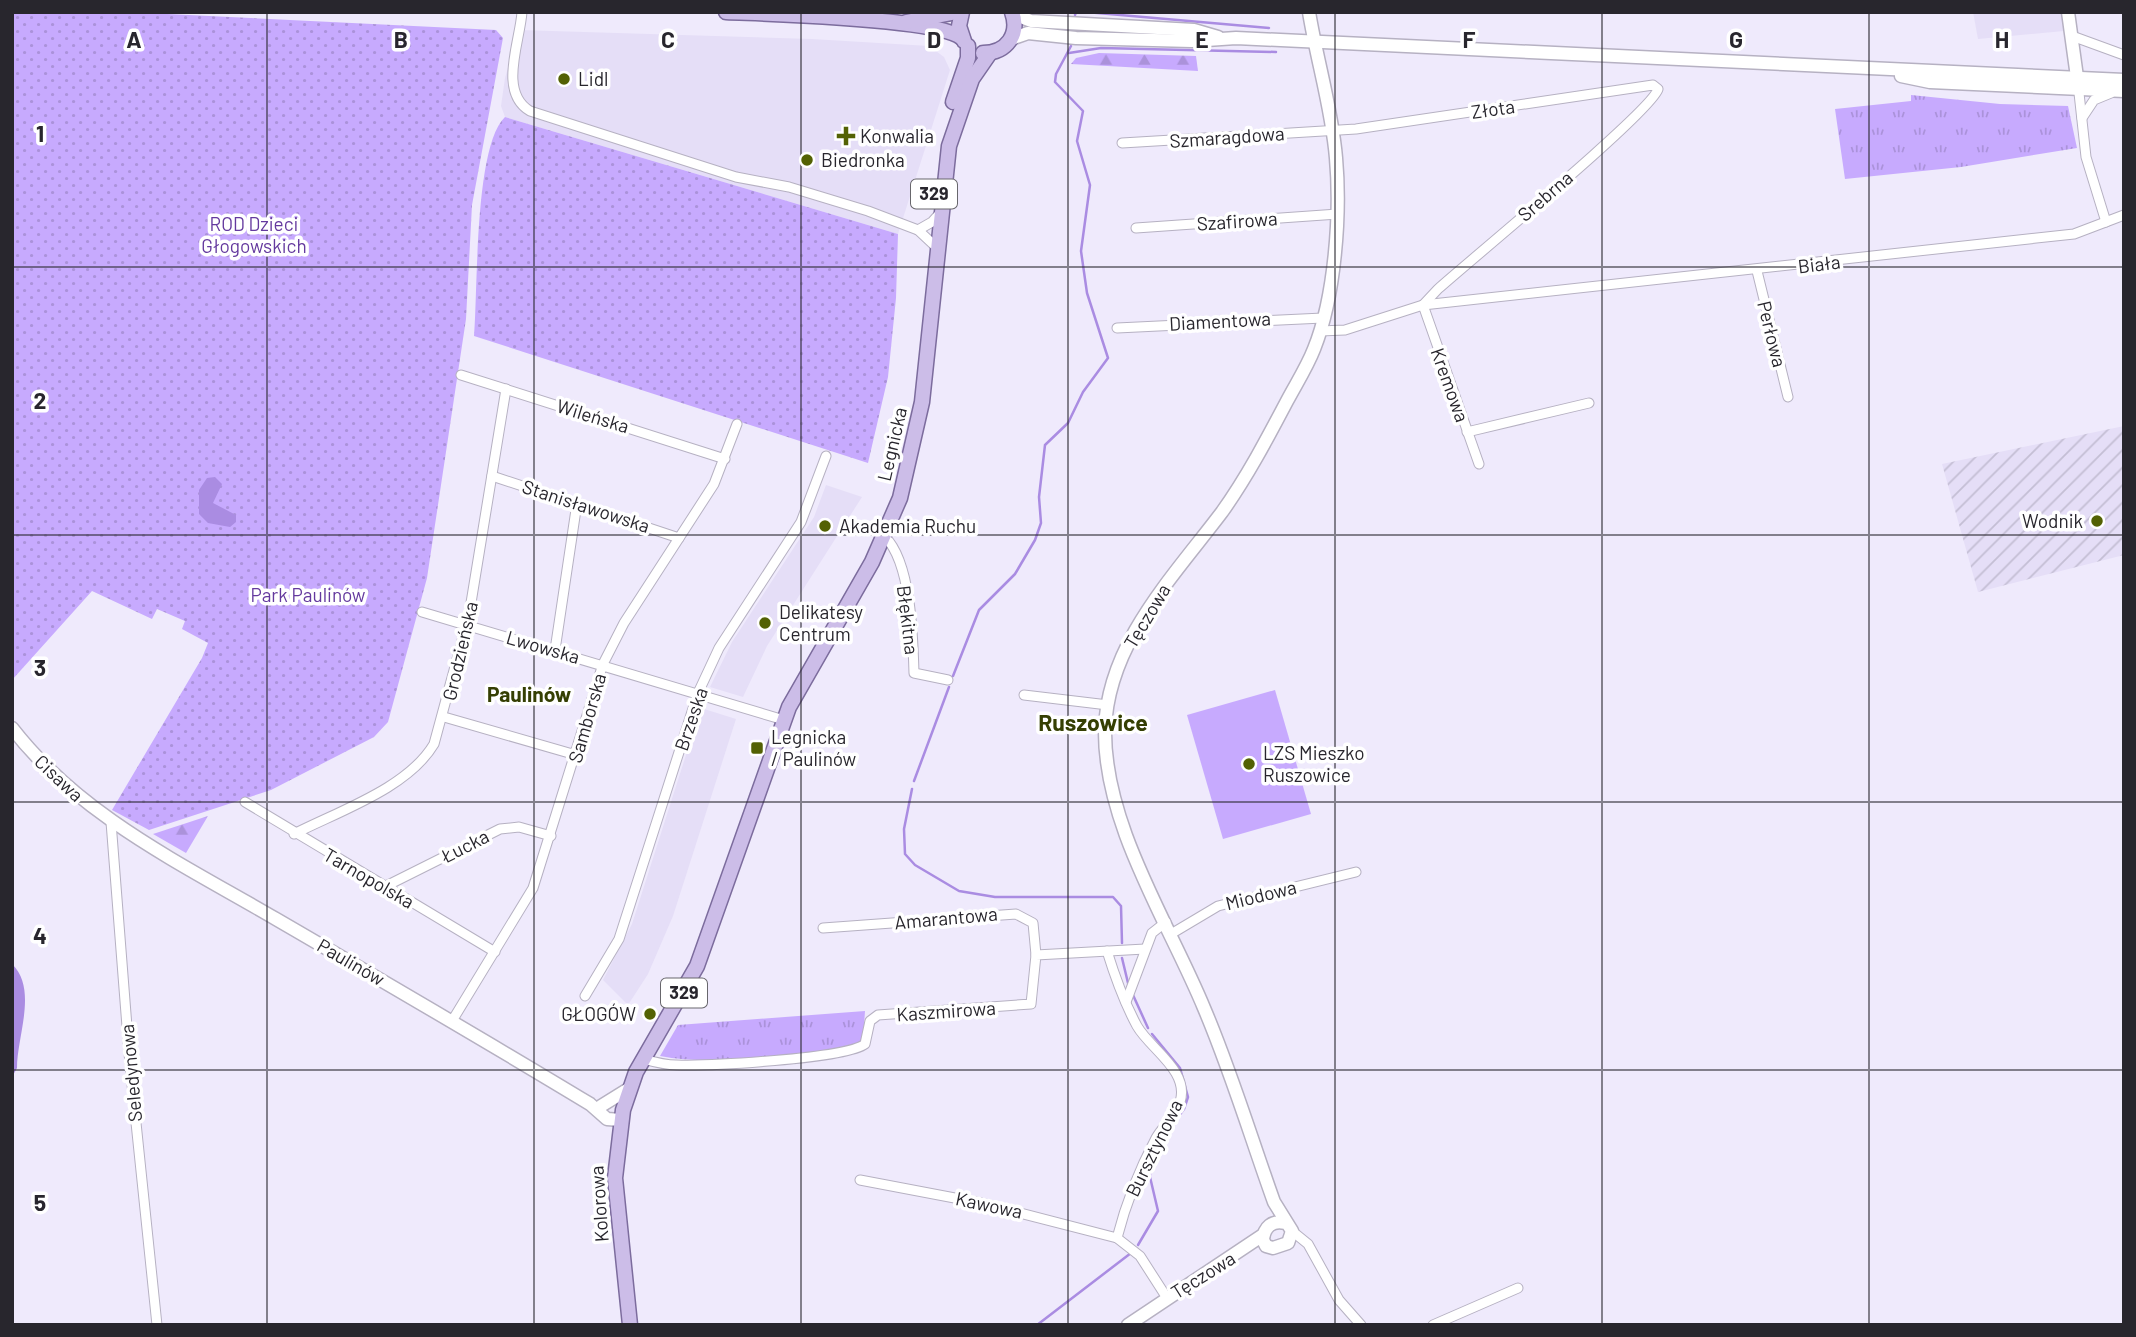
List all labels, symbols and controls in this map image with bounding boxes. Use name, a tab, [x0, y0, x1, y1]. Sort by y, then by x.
text: A	[126, 25, 142, 53]
text: B	[394, 25, 408, 53]
text: C	[661, 25, 675, 53]
text: D	[927, 25, 941, 53]
text: E	[1195, 25, 1209, 53]
text: F	[1463, 25, 1476, 53]
text: G	[1729, 25, 1743, 53]
text: H	[1995, 25, 2009, 53]
place label: Lidl	[578, 67, 608, 90]
marker: Lidl	[556, 71, 572, 87]
street label: Złota	[1470, 94, 1516, 123]
text: 1	[36, 119, 44, 147]
street label: Szmaragdowa	[1169, 121, 1285, 152]
place label: Konwalia	[860, 124, 934, 147]
marker: Konwalia	[838, 128, 854, 144]
place label: Biedronka	[821, 148, 905, 171]
marker: Biedronka	[799, 152, 815, 168]
street label: Srebrna	[1512, 166, 1577, 226]
road number: 329	[911, 180, 957, 209]
street label: Szafirowa	[1196, 206, 1278, 235]
park label: ROD Dzieci Głogowskich	[201, 212, 307, 257]
street label: Biała	[1796, 249, 1842, 278]
street label: Perłowa	[1753, 298, 1792, 369]
street label: Diamentowa	[1168, 306, 1272, 335]
street label: Kremowa	[1426, 345, 1474, 425]
text: 2	[34, 386, 46, 414]
street label: Wileńska	[554, 394, 632, 437]
street label: Legnicka	[872, 405, 911, 483]
street label: Stanisławowska	[519, 474, 653, 537]
place label: Wodnik	[2022, 509, 2083, 532]
marker: Wodnik	[2089, 513, 2105, 529]
place label: Akademia Ruchu	[839, 514, 976, 537]
marker: Akademia Ruchu	[817, 518, 833, 534]
street label: Tęczowa	[1118, 579, 1175, 652]
park label: Park Paulinów	[250, 583, 366, 606]
street label: Błękitna	[893, 584, 924, 656]
street label: Grodzieńska	[437, 599, 482, 703]
place label: Delikatesy Centrum	[779, 600, 863, 645]
marker: Delikatesy Centrum	[757, 615, 773, 631]
street label: Lwowska	[504, 625, 582, 668]
text: 3	[34, 653, 46, 681]
street label: Samborska	[563, 670, 610, 765]
district label: Paulinów	[487, 681, 571, 706]
street label: Brzeska	[669, 684, 712, 754]
district label: Ruszowice	[1038, 708, 1148, 736]
place label: Legnicka / Paulinów	[771, 725, 857, 770]
marker: Legnicka / Paulinów	[749, 740, 765, 756]
place label: LZS Mieszko Ruszowice	[1263, 741, 1365, 786]
street label: Cisawa	[30, 749, 89, 806]
marker: LZS Mieszko Ruszowice	[1241, 756, 1257, 772]
street label: Łucka	[436, 824, 492, 868]
street label: Tarnopolska	[320, 842, 419, 913]
street label: Miodowa	[1223, 875, 1299, 914]
street label: Amarantowa	[893, 902, 999, 933]
text: 4	[33, 921, 47, 949]
street label: Paulinów	[313, 933, 389, 990]
road number: 329	[661, 978, 707, 1008]
street label: Kaszmirowa	[896, 996, 996, 1025]
place label: GŁOGÓW	[561, 1002, 636, 1025]
marker: GŁOGÓW	[642, 1006, 658, 1022]
street label: Seledynowa	[115, 1023, 146, 1123]
street label: Bursztynowa	[1120, 1095, 1187, 1200]
street label: Kolorowa	[584, 1165, 613, 1243]
street label: Kawowa	[954, 1186, 1025, 1223]
text: 5	[34, 1188, 46, 1216]
street label: Tęczowa	[1166, 1246, 1239, 1303]

